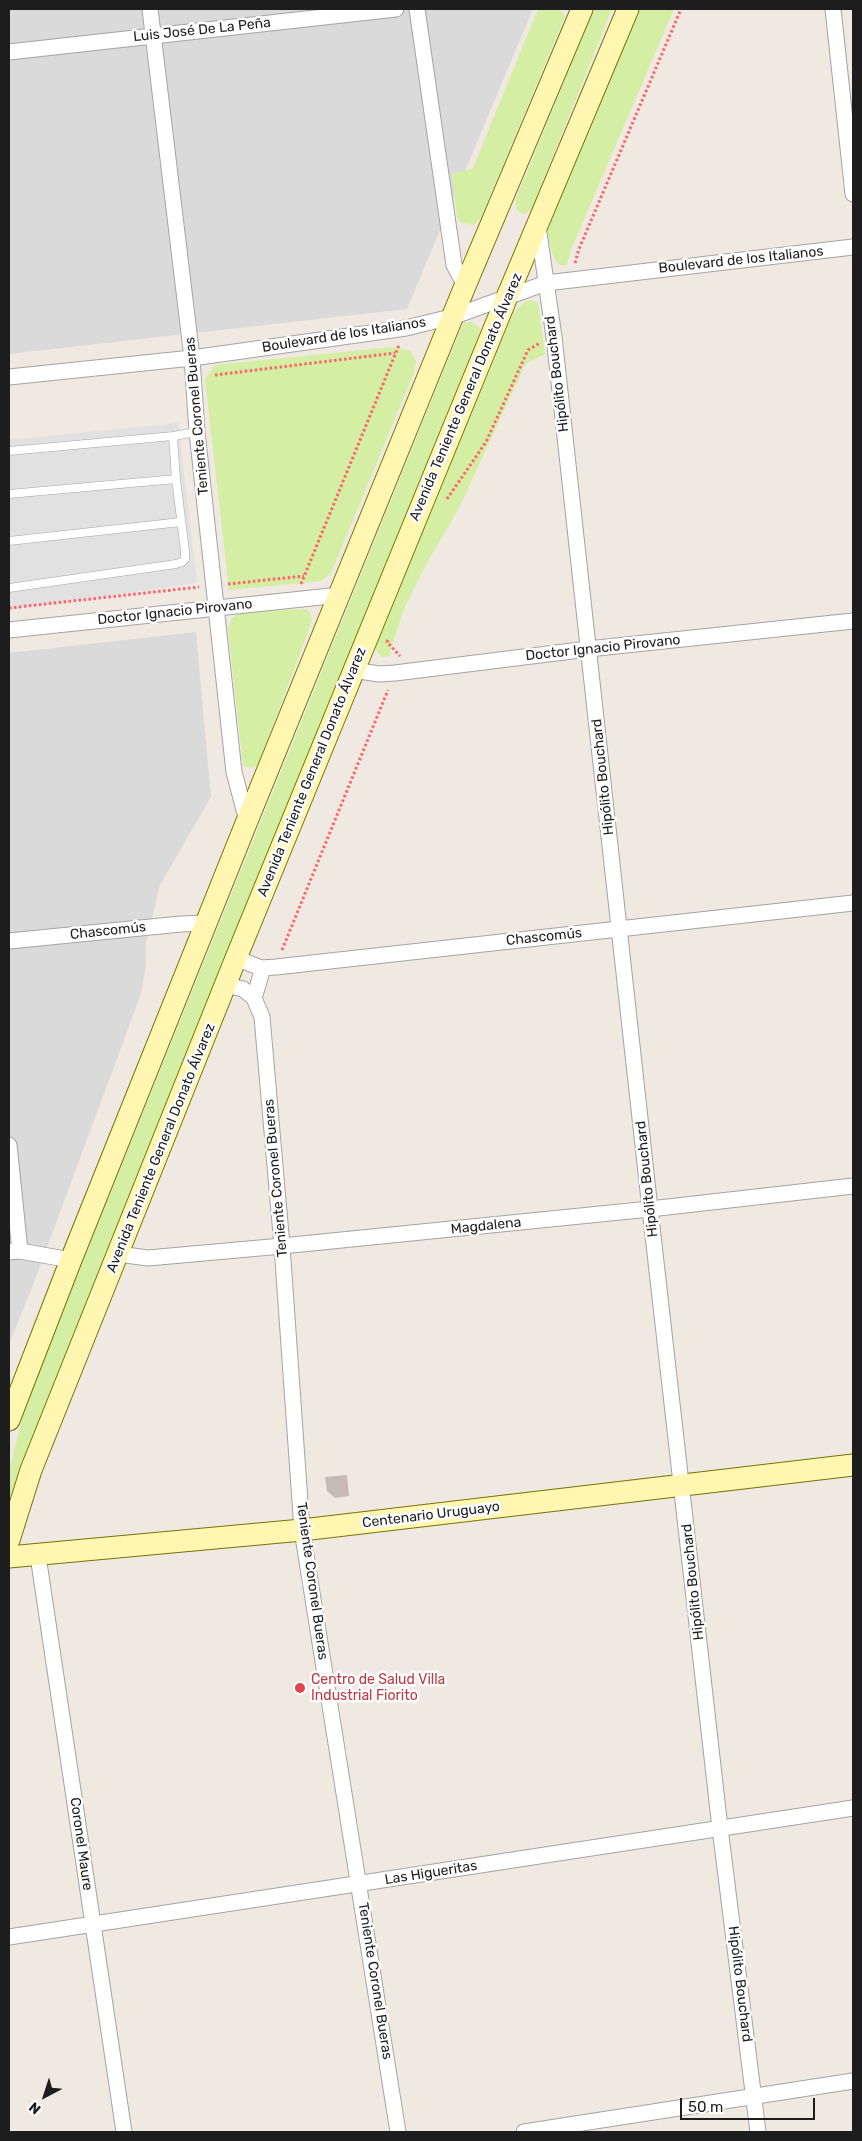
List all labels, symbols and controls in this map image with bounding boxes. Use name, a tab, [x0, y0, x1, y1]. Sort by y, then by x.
street label: Luis José De La Peña	[132, 14, 272, 46]
street label: Boulevard de los Italianos	[658, 243, 824, 277]
street label: Avenida Teniente General Donato Álvarez	[406, 271, 526, 523]
street label: Boulevard de los Italianos	[261, 314, 427, 356]
street label: Hipólito Bouchard	[542, 315, 572, 433]
street label: Teniente Coronel Bueras	[182, 336, 212, 496]
street label: Doctor Ignacio Pirovano	[97, 596, 253, 628]
street label: Doctor Ignacio Pirovano	[525, 632, 681, 664]
street label: Avenida Teniente General Donato Álvarez	[254, 645, 370, 899]
street label: Hipólito Bouchard	[589, 718, 617, 836]
street label: Chascomús	[69, 919, 147, 943]
street label: Chascomús	[505, 925, 583, 949]
street label: Avenida Teniente General Donato Álvarez	[103, 1021, 219, 1275]
street label: Teniente Coronel Bueras	[261, 1098, 291, 1258]
street label: Hipólito Bouchard	[633, 1120, 661, 1238]
street label: Magdalena	[450, 1214, 522, 1238]
street label: Centenario Uruguayo	[361, 1498, 501, 1532]
street label: Teniente Coronel Bueras	[293, 1501, 331, 1661]
street label: Hipólito Bouchard	[679, 1523, 707, 1641]
place label: Centro de Salud Villa Industrial Fiorito	[311, 1672, 445, 1704]
marker: Centro de Salud Villa Industrial Fiorito	[293, 1681, 307, 1695]
street label: Coronel Maure	[66, 1796, 96, 1892]
street label: Las Higueritas	[384, 1857, 478, 1889]
street label: Teniente Coronel Bueras	[354, 1901, 396, 2061]
street label: Hipólito Bouchard	[725, 1925, 755, 2043]
north arrow	[20, 2071, 70, 2121]
scale bar	[682, 2088, 817, 2120]
text: N	[26, 2098, 44, 2118]
text: 50 m	[688, 2098, 723, 2116]

